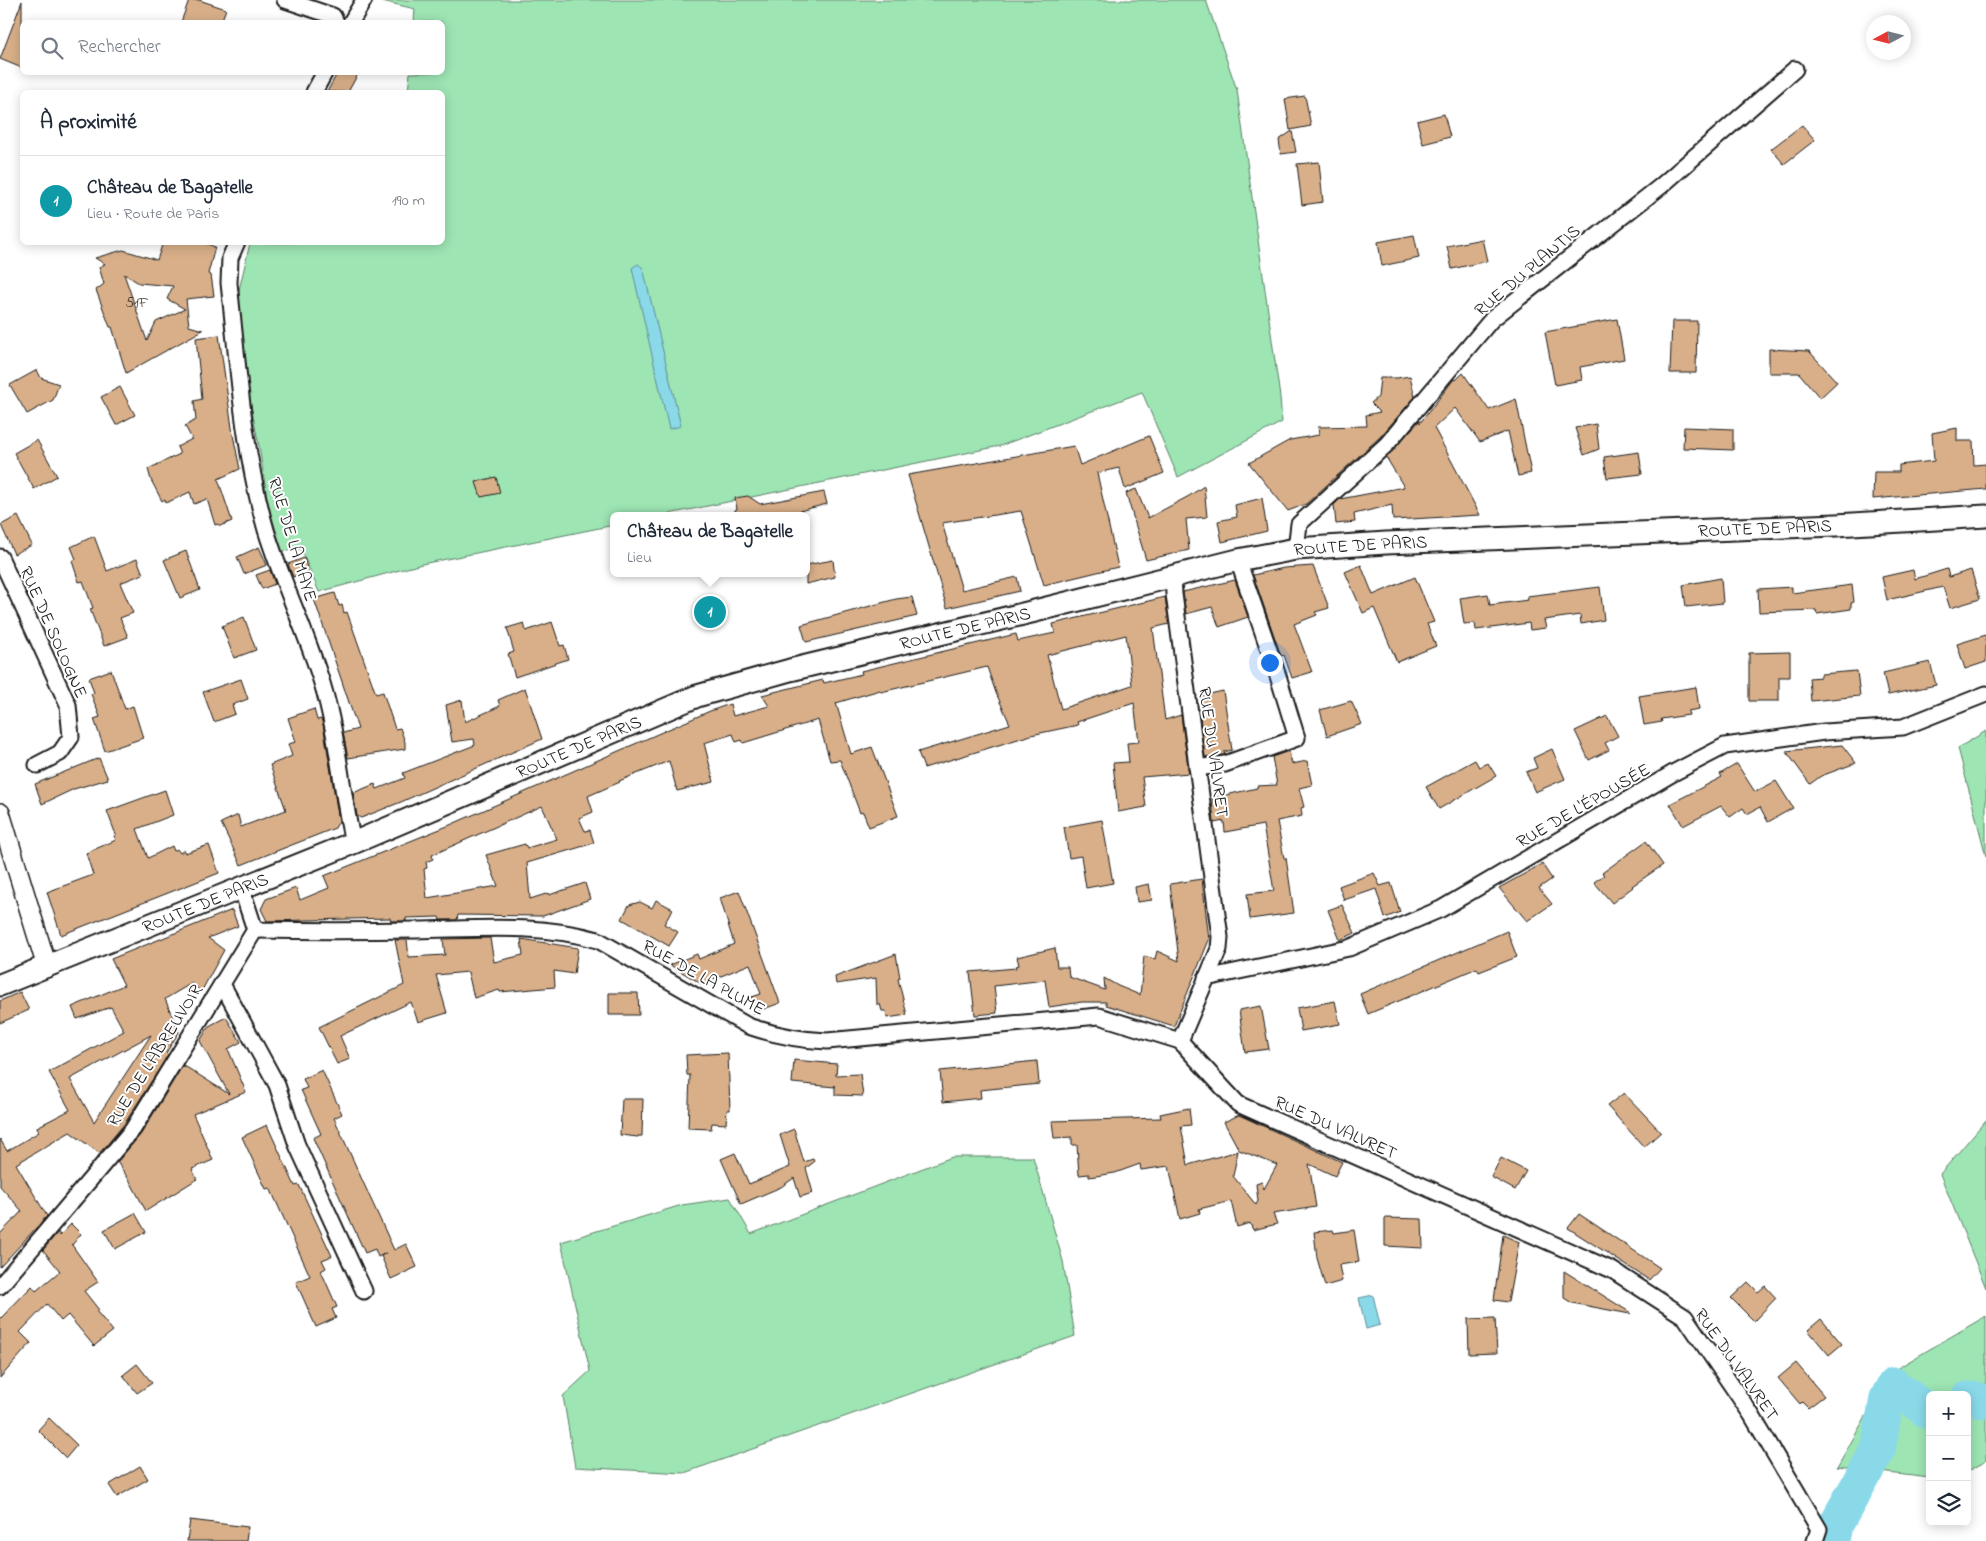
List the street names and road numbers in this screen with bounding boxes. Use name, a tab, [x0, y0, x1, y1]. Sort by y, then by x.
street label: RUE DU PLANTIS	[1470, 219, 1587, 324]
street label: RUE DE LA MAYE	[260, 474, 322, 605]
street label: ROUTE DE PARIS	[1698, 514, 1833, 546]
street label: ROUTE DE PARIS	[1293, 530, 1428, 564]
street label: RUE DE SOLOGNE	[12, 563, 93, 703]
street label: ROUTE DE PARIS	[897, 602, 1033, 658]
street label: RUE DU VALVRET	[1190, 685, 1234, 819]
street label: ROUTE DE PARIS	[513, 710, 646, 787]
street label: RUE DE L'ÉPOUSÉE	[1512, 758, 1656, 856]
street label: ROUTE DE PARIS	[139, 867, 273, 941]
street label: RUE DE LA PLUME	[637, 934, 769, 1023]
street label: RUE DE L'ABREUVOIR	[101, 980, 210, 1132]
street label: RUE DU VALVRET	[1270, 1090, 1401, 1167]
street label: RUE DU VALVRET	[1687, 1304, 1784, 1427]

